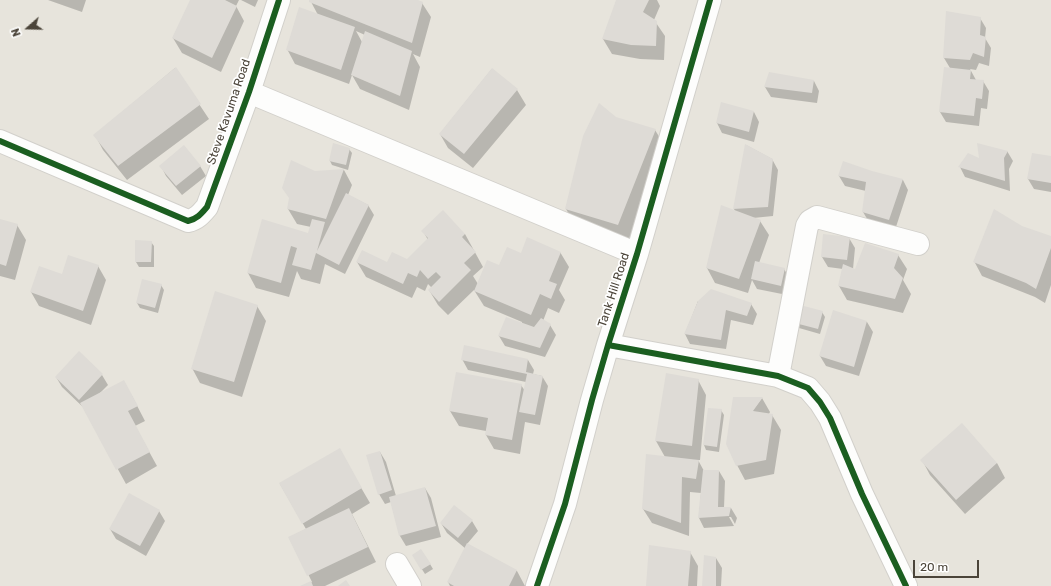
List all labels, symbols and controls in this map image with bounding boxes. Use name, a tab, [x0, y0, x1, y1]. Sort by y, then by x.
north arrow	[8, 8, 48, 48]
text: N	[9, 26, 24, 38]
street label: Steve Kavuma Road	[204, 57, 254, 167]
street label: Tank Hill Road	[595, 251, 633, 329]
scale bar	[915, 552, 981, 578]
text: 20 m	[920, 560, 948, 574]

